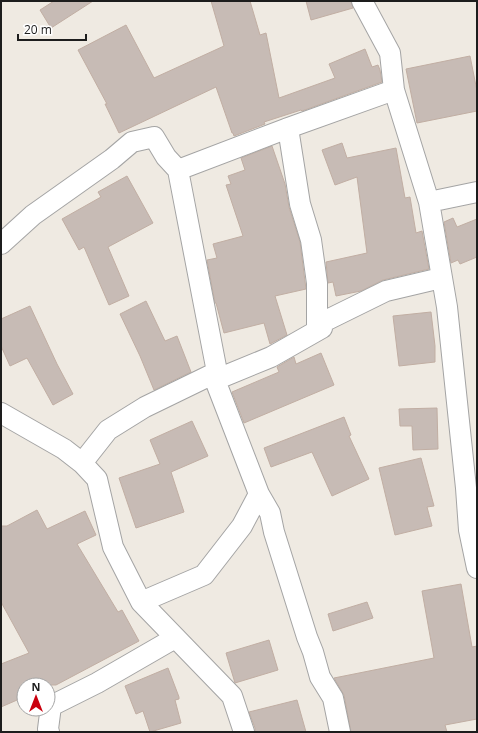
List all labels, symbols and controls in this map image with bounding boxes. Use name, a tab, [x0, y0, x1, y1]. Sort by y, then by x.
scale bar	[18, 16, 86, 42]
text: 20 m	[24, 21, 52, 38]
north arrow	[16, 677, 56, 717]
text: N	[32, 679, 40, 694]

